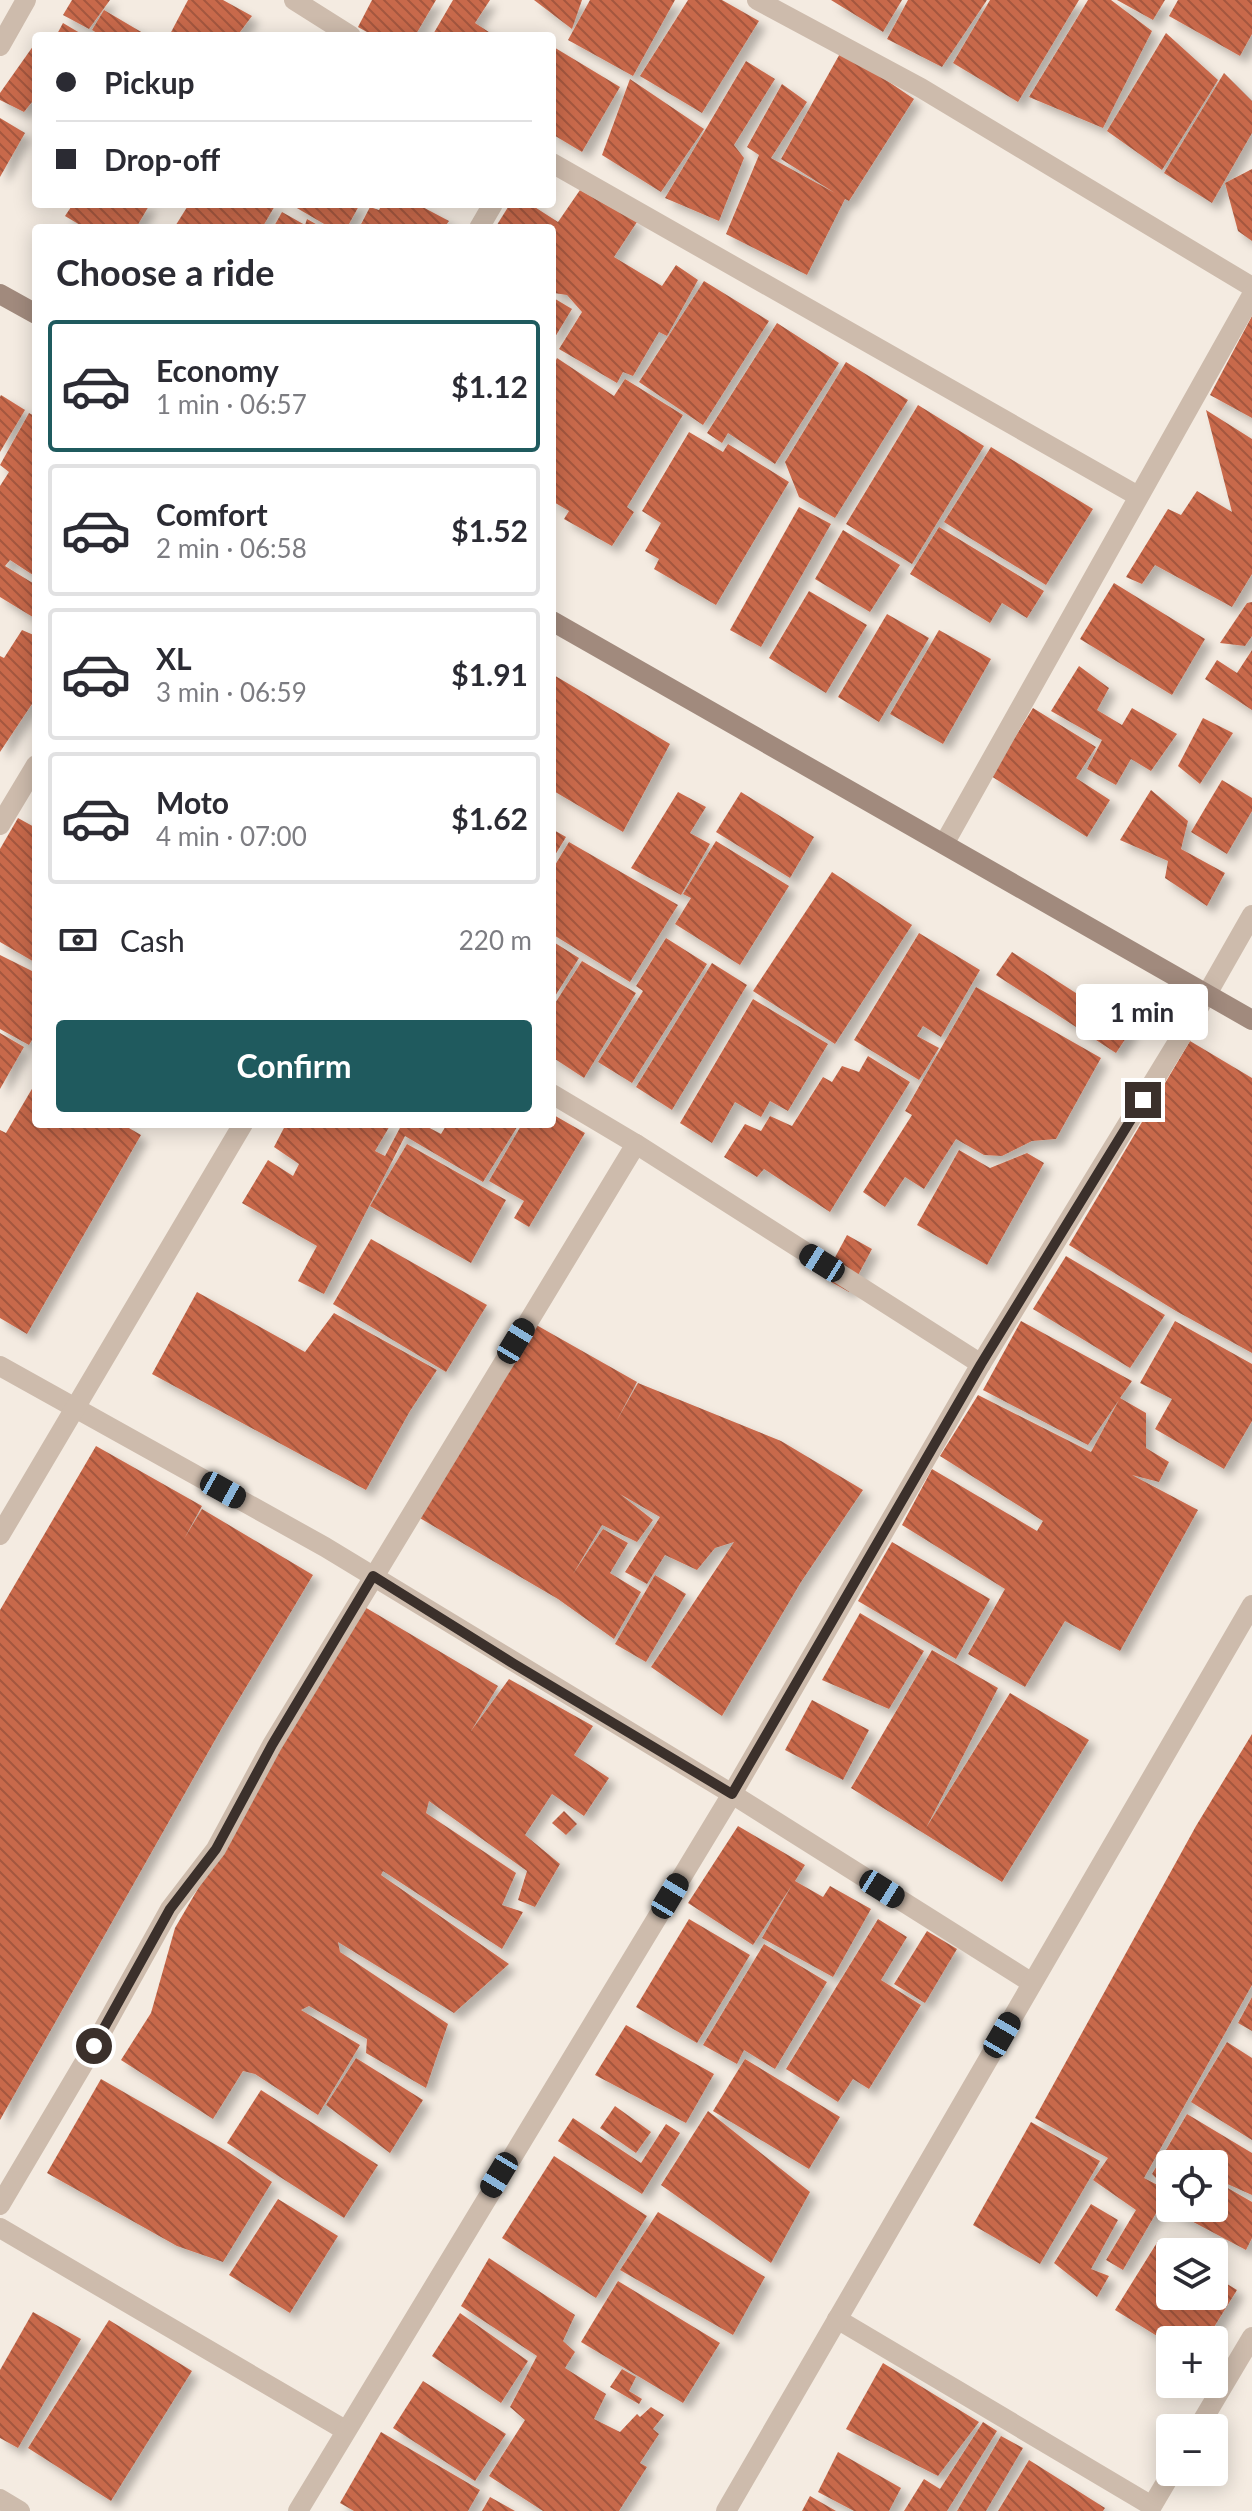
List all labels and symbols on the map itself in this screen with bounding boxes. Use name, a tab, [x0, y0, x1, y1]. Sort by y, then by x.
callout: 1 min	[1077, 984, 1209, 1040]
route end	[1125, 1082, 1161, 1118]
car	[795, 1240, 849, 1286]
car	[493, 1314, 539, 1368]
car	[196, 1468, 250, 1512]
car	[855, 1866, 909, 1912]
car	[647, 1869, 693, 1923]
car	[980, 2008, 1024, 2062]
route start	[76, 2028, 112, 2064]
car	[476, 2148, 522, 2202]

